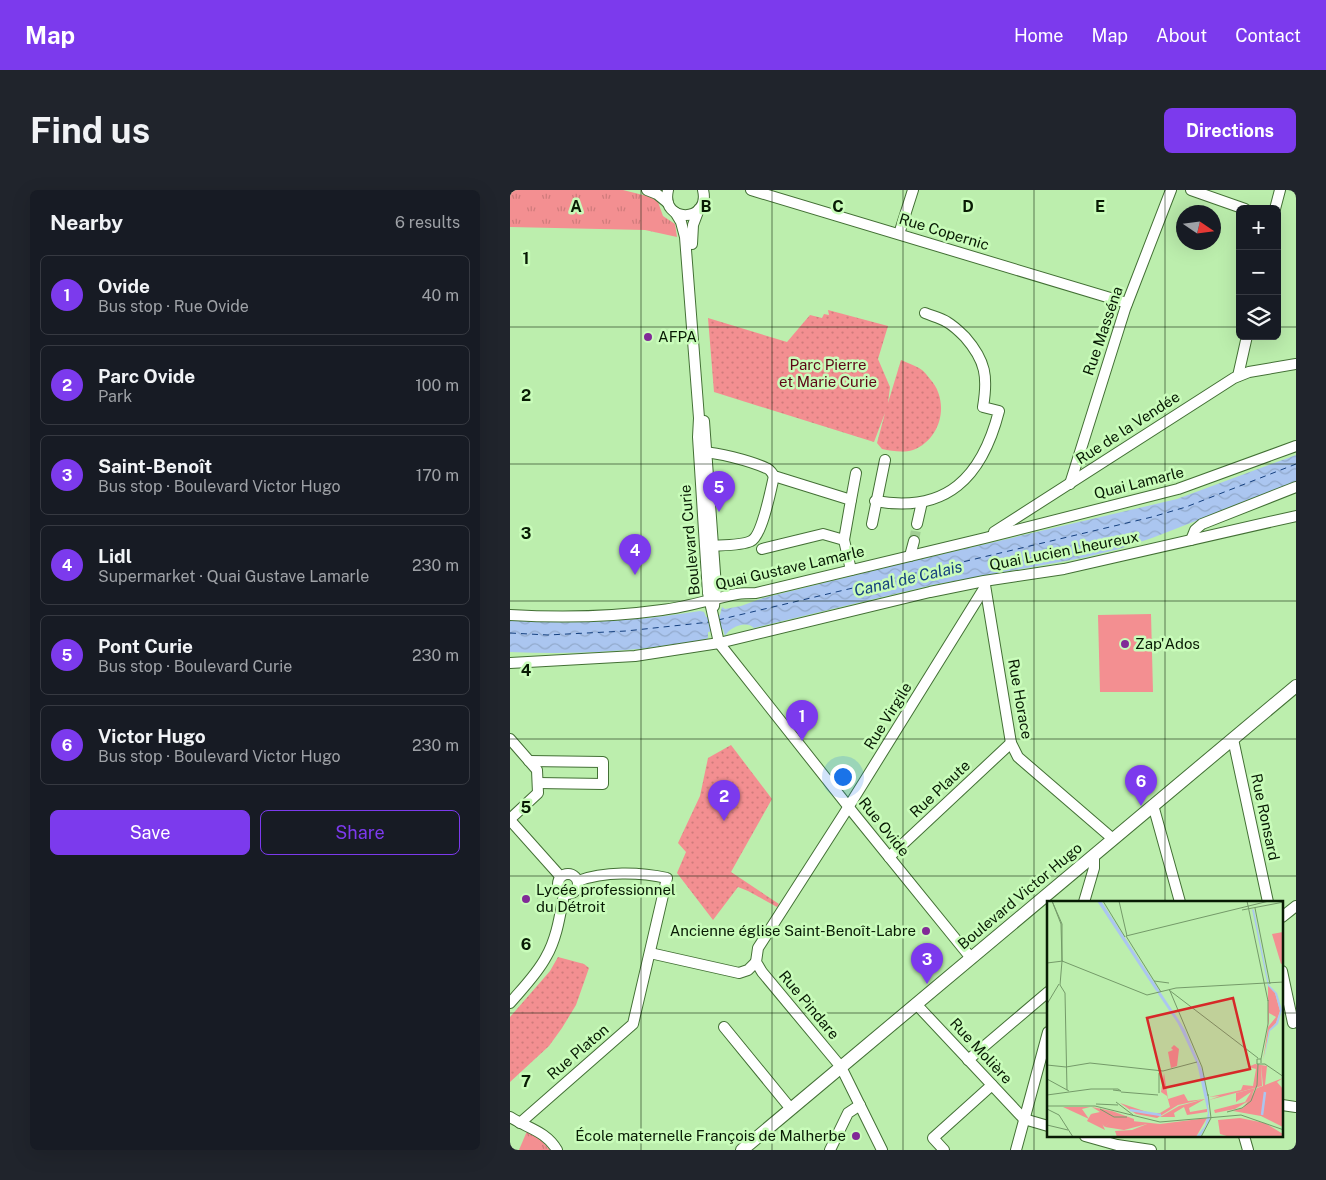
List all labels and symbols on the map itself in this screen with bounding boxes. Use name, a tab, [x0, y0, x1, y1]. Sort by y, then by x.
text: A	[570, 197, 582, 216]
text: B	[701, 197, 712, 216]
text: C	[832, 197, 844, 216]
text: D	[962, 197, 974, 216]
text: E	[1095, 197, 1105, 216]
north arrow	[1176, 205, 1221, 250]
street label: Rue Copernic	[897, 210, 991, 253]
text: 1	[523, 249, 529, 268]
street label: Rue Masséna	[1079, 284, 1126, 377]
place label: AFPA	[658, 328, 697, 345]
marker: AFPA	[642, 331, 654, 343]
park label: Parc Pierre et Marie Curie	[779, 356, 877, 390]
text: 2	[521, 386, 531, 405]
street label: Rue de la Vendée	[1073, 388, 1183, 467]
street label: Quai Lamarle	[1092, 463, 1186, 502]
pin: 5	[703, 471, 735, 512]
street label: Boulevard Curie	[676, 484, 703, 596]
text: 3	[521, 524, 531, 543]
street label: Quai Lucien Lheureux	[988, 528, 1140, 573]
pin: 4	[619, 534, 651, 575]
street label: Quai Gustave Lamarle	[714, 542, 866, 593]
water label: Canal de Calais	[852, 557, 964, 600]
place label: Zap'Ados	[1135, 635, 1200, 652]
marker: Zap'Ados	[1119, 638, 1131, 650]
street label: Rue Horace	[1005, 657, 1036, 740]
text: 4	[521, 661, 532, 680]
street label: Rue Virgile	[860, 679, 915, 752]
pin: 1	[786, 700, 818, 741]
street label: Rue Plaute	[906, 757, 973, 821]
your location	[830, 764, 856, 790]
pin: 6	[1125, 765, 1157, 806]
street label: Rue Ronsard	[1248, 772, 1283, 862]
pin: 2	[708, 780, 740, 821]
street label: Rue Ovide	[856, 794, 913, 859]
text: 5	[521, 798, 532, 817]
street label: Boulevard Victor Hugo	[954, 839, 1085, 952]
place label: Lycée professionnel du Détroit	[536, 881, 675, 915]
marker: Lycée professionnel du Détroit	[520, 893, 532, 905]
inset map	[1047, 901, 1284, 1138]
place label: Ancienne église Saint-Benoît-Labre	[670, 922, 916, 939]
marker: Ancienne église Saint-Benoît-Labre	[920, 925, 932, 937]
text: 6	[521, 935, 531, 954]
pin: 3	[911, 943, 943, 984]
street label: Rue Pindare	[776, 967, 843, 1042]
street label: Rue Molière	[947, 1014, 1016, 1087]
street label: Rue Platon	[544, 1020, 612, 1083]
text: 7	[521, 1072, 531, 1091]
place label: École maternelle François de Malherbe	[575, 1127, 846, 1144]
marker: École maternelle François de Malherbe	[850, 1130, 862, 1142]

